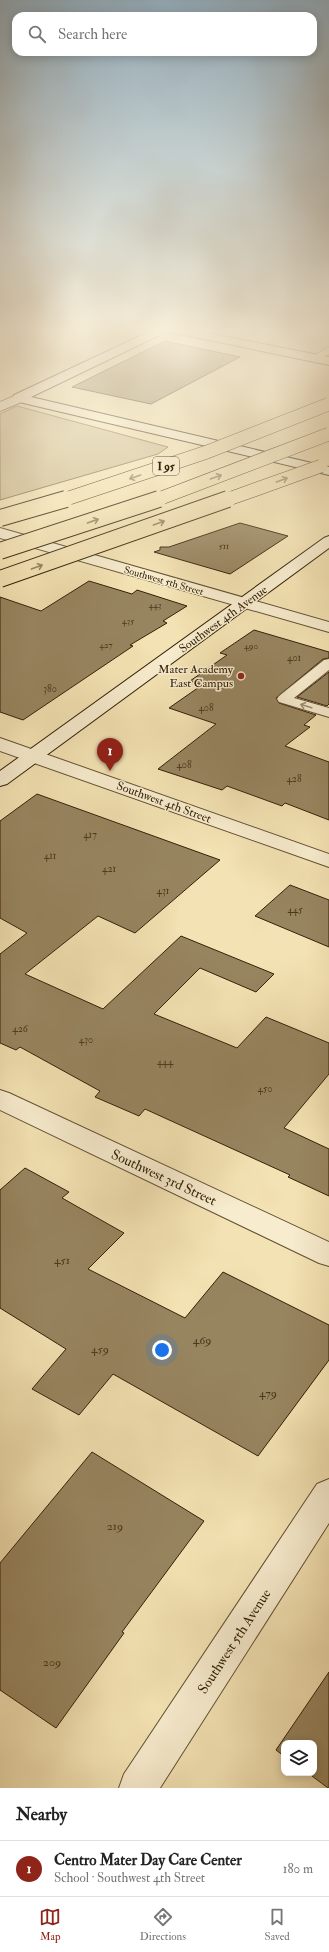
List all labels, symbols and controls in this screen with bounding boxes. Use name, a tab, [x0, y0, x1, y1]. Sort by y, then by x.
search box	[12, 12, 317, 56]
icon: search	[26, 23, 48, 45]
text: Search here	[58, 25, 127, 44]
road number: I 95	[153, 457, 179, 475]
one-way arrow	[210, 473, 222, 481]
one-way arrow	[129, 474, 142, 481]
one-way arrow	[275, 475, 287, 483]
one-way arrow	[87, 517, 100, 524]
one-way arrow	[153, 519, 165, 527]
house number: 511	[219, 541, 229, 552]
one-way arrow	[30, 563, 43, 570]
street label: Southwest 5th Street	[123, 564, 206, 598]
street label: Southwest 4th Avenue	[176, 582, 270, 656]
house number: 443	[148, 600, 162, 611]
house number: 435	[122, 616, 134, 627]
house number: 427	[99, 640, 113, 651]
house number: 490	[244, 641, 258, 652]
house number: 401	[287, 652, 301, 664]
place label: Mater Academy East Campus	[158, 662, 234, 691]
marker: Mater Academy East Campus	[236, 671, 246, 681]
house number: 380	[43, 683, 57, 695]
house number: 408	[198, 702, 214, 714]
one-way arrow	[300, 702, 313, 709]
pin: 1	[97, 738, 123, 771]
house number: 408	[176, 759, 192, 771]
house number: 428	[286, 773, 302, 785]
street label: Southwest 4th Street	[114, 778, 213, 827]
house number: 417	[83, 829, 97, 841]
house number: 411	[44, 850, 57, 862]
house number: 421	[102, 863, 116, 875]
house number: 431	[157, 885, 170, 897]
house number: 445	[287, 904, 303, 916]
house number: 426	[12, 1023, 29, 1035]
house number: 430	[79, 1034, 93, 1046]
house number: 444	[157, 1056, 174, 1068]
house number: 450	[258, 1083, 272, 1095]
street label: Southwest 3rd Street	[108, 1146, 220, 1209]
house number: 451	[54, 1253, 70, 1268]
house number: 469	[193, 1333, 211, 1348]
your location	[152, 1340, 172, 1360]
house number: 459	[91, 1342, 109, 1357]
house number: 479	[259, 1386, 277, 1401]
house number: 219	[107, 1519, 123, 1534]
street label: Southwest 5th Avenue	[194, 1586, 275, 1697]
house number: 209	[43, 1655, 61, 1670]
map controls	[281, 1740, 317, 1776]
button: layers	[281, 1740, 317, 1776]
text: Nearby	[16, 1804, 67, 1825]
text: Centro Mater Day Care Center	[54, 1851, 242, 1870]
text: 1	[27, 1861, 31, 1877]
text: 180 m	[283, 1861, 313, 1877]
text: School · Southwest 4th Street	[54, 1870, 205, 1886]
tab: Map	[39, 1906, 61, 1943]
tab: Directions	[140, 1906, 186, 1943]
tab: Saved	[265, 1906, 290, 1943]

